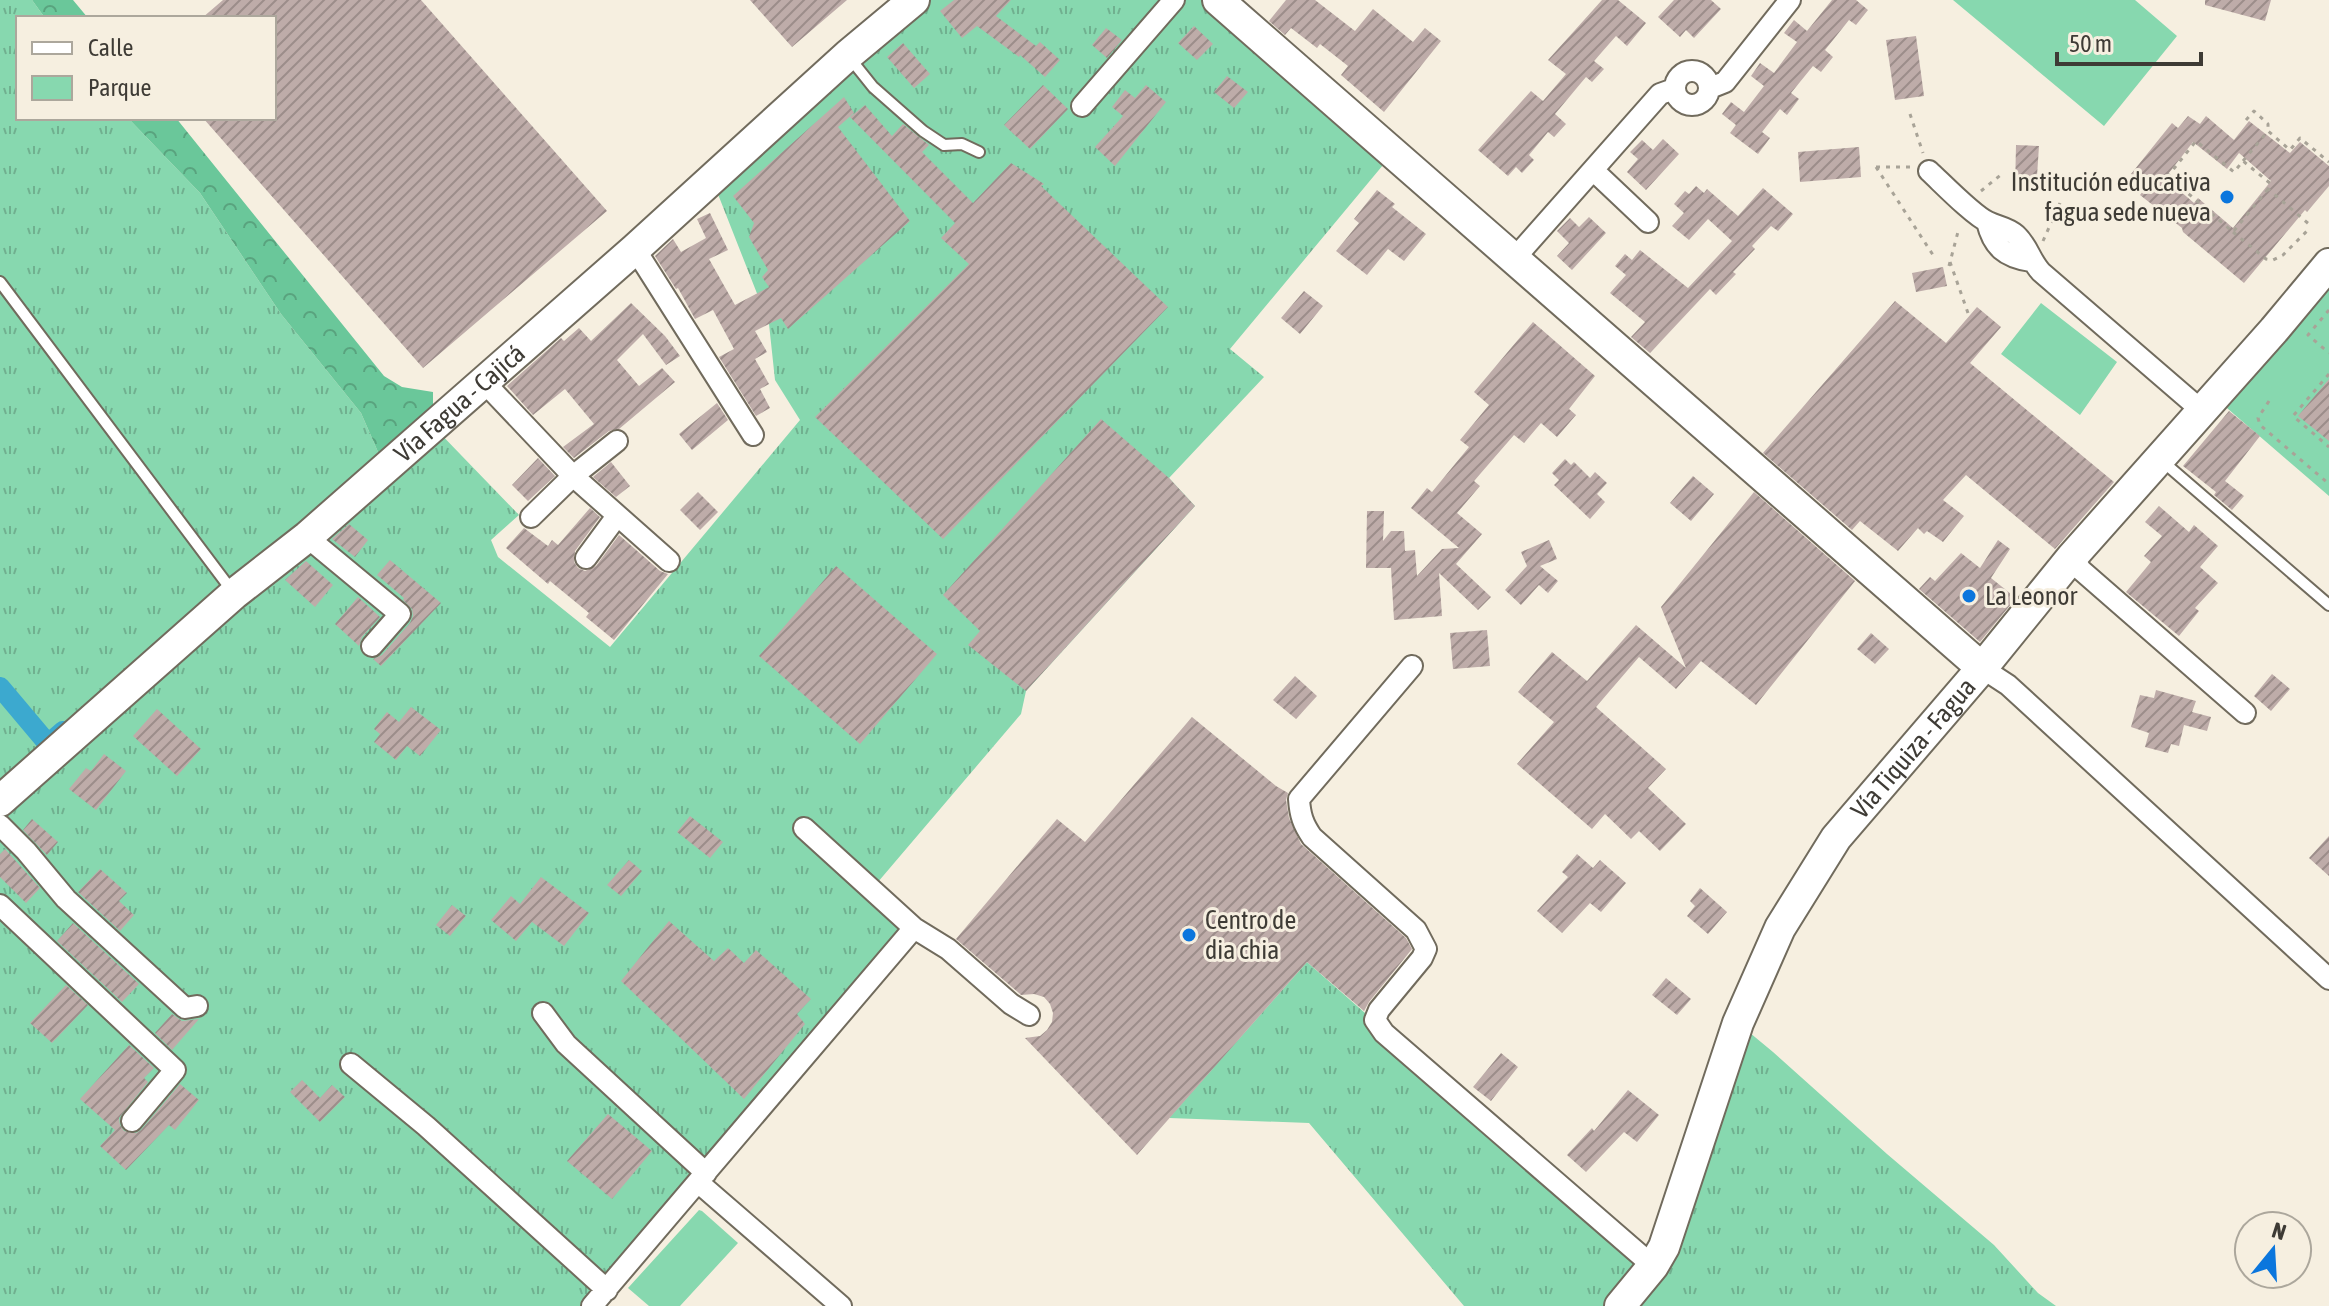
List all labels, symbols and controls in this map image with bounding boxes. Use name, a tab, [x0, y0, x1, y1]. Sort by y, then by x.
legend	[16, 16, 276, 120]
scale bar	[2057, 16, 2201, 66]
text: 50 m	[2069, 30, 2112, 57]
text: Calle	[88, 34, 133, 61]
text: Parque	[88, 74, 151, 101]
place label: Institución educativa fagua sede nueva	[2011, 167, 2211, 227]
marker: Institución educativa fagua sede nueva	[2218, 188, 2236, 206]
street label: Vía Fagua - Cajicá	[388, 338, 531, 468]
place label: La Leonor	[1985, 581, 2078, 611]
marker: La Leonor	[1960, 587, 1978, 605]
street label: Vía Tiquiza - Fagua	[1845, 672, 1982, 824]
place label: Centro de dia chia	[1205, 905, 1296, 965]
marker: Centro de dia chia	[1180, 926, 1198, 944]
north arrow	[2233, 1210, 2313, 1290]
text: N	[2269, 1217, 2289, 1245]

